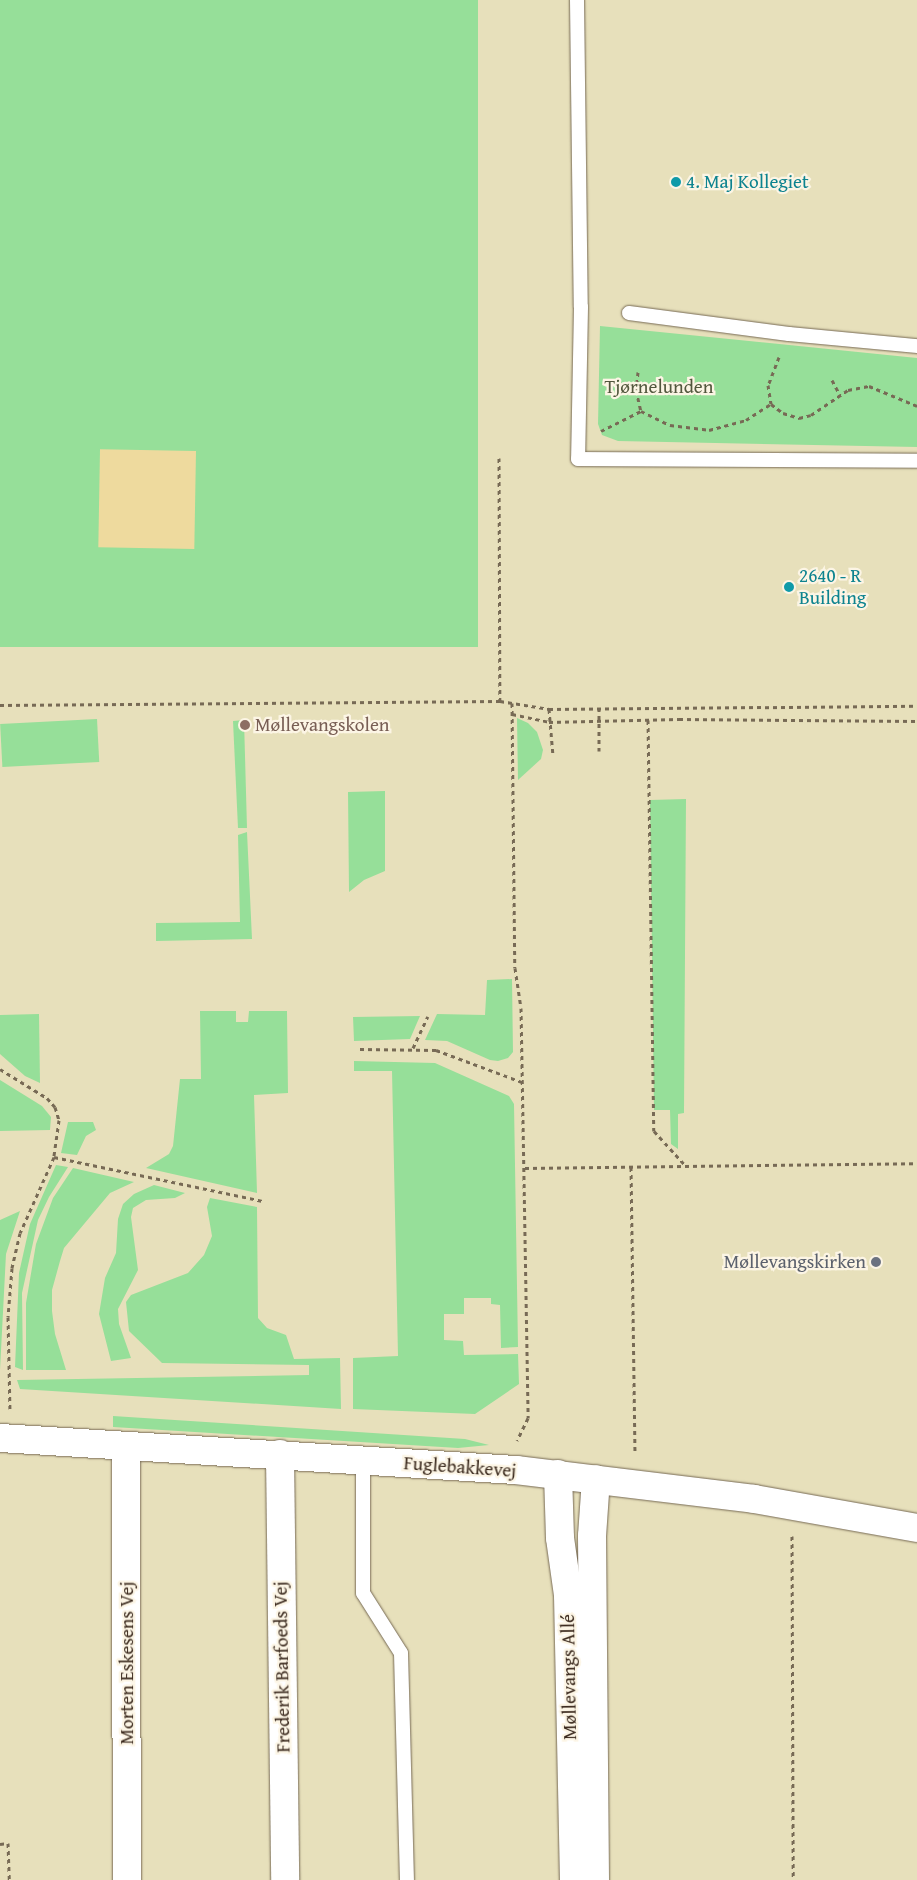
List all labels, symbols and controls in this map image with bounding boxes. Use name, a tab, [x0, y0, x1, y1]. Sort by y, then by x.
place label: 4. Maj Kollegiet	[686, 171, 809, 193]
marker: 4. Maj Kollegiet	[670, 176, 682, 188]
park label: Tjørnelunden	[605, 376, 713, 398]
place label: 2640 - R Building	[799, 565, 866, 609]
marker: 2640 - R Building	[783, 581, 795, 593]
place label: Møllevangskolen	[255, 714, 389, 736]
marker: Møllevangskolen	[239, 719, 251, 731]
place label: Møllevangskirken	[724, 1251, 866, 1273]
marker: Møllevangskirken	[870, 1256, 882, 1268]
street label: Fuglebakkevej	[403, 1452, 517, 1482]
street label: Morten Eskesens Vej	[116, 1581, 138, 1745]
street label: Frederik Barfoeds Vej	[269, 1581, 295, 1753]
street label: Møllevangs Allé	[557, 1614, 581, 1740]

